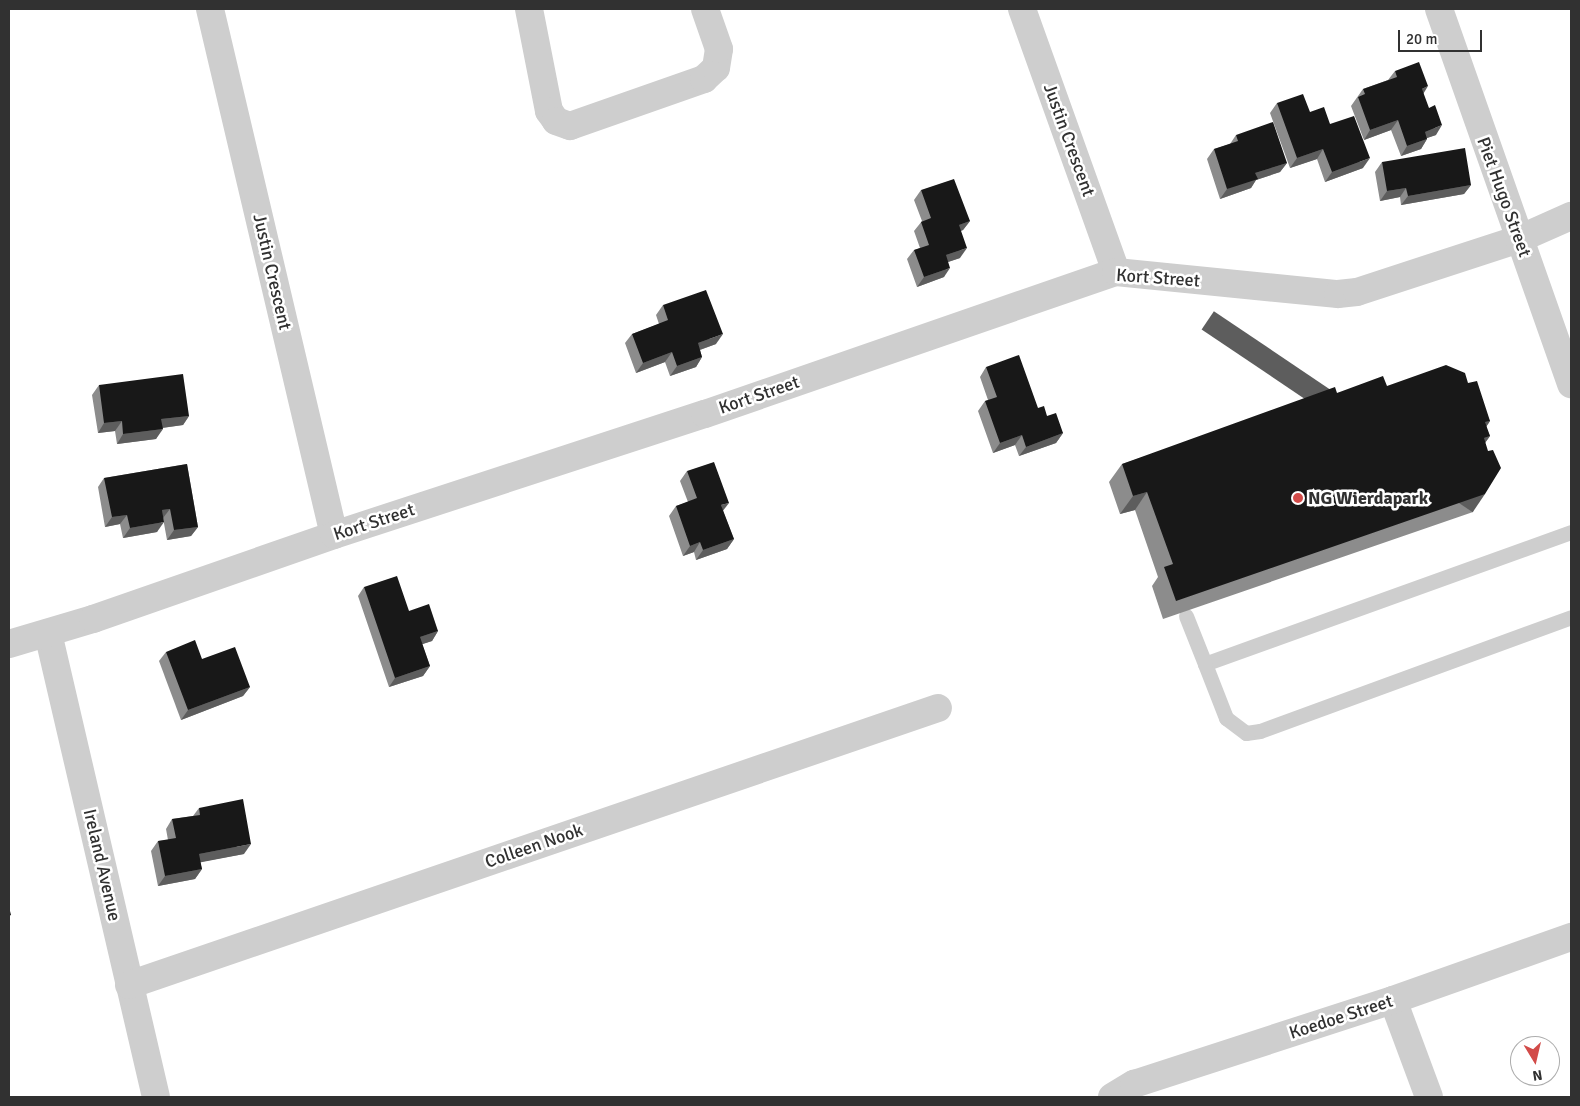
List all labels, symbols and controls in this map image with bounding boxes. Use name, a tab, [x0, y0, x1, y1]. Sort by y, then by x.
scale bar	[1400, 20, 1484, 52]
text: 20 m	[1406, 30, 1437, 48]
street label: Justin Crescent	[1039, 81, 1099, 199]
street label: Piet Hugo Street	[1472, 134, 1536, 260]
street label: Justin Crescent	[248, 212, 296, 332]
street label: Kort Street	[1115, 264, 1201, 292]
street label: Kort Street	[716, 371, 802, 419]
place label: NG Wierdapark	[1308, 487, 1428, 509]
marker: NG Wierdapark	[1292, 492, 1304, 504]
street label: Kort Street	[331, 499, 417, 545]
street label: Ireland Avenue	[79, 807, 125, 923]
street label: Colleen Nook	[482, 819, 586, 873]
street label: Koedoe Street	[1287, 990, 1395, 1044]
north arrow	[1510, 1036, 1560, 1086]
text: N	[1531, 1066, 1543, 1084]

